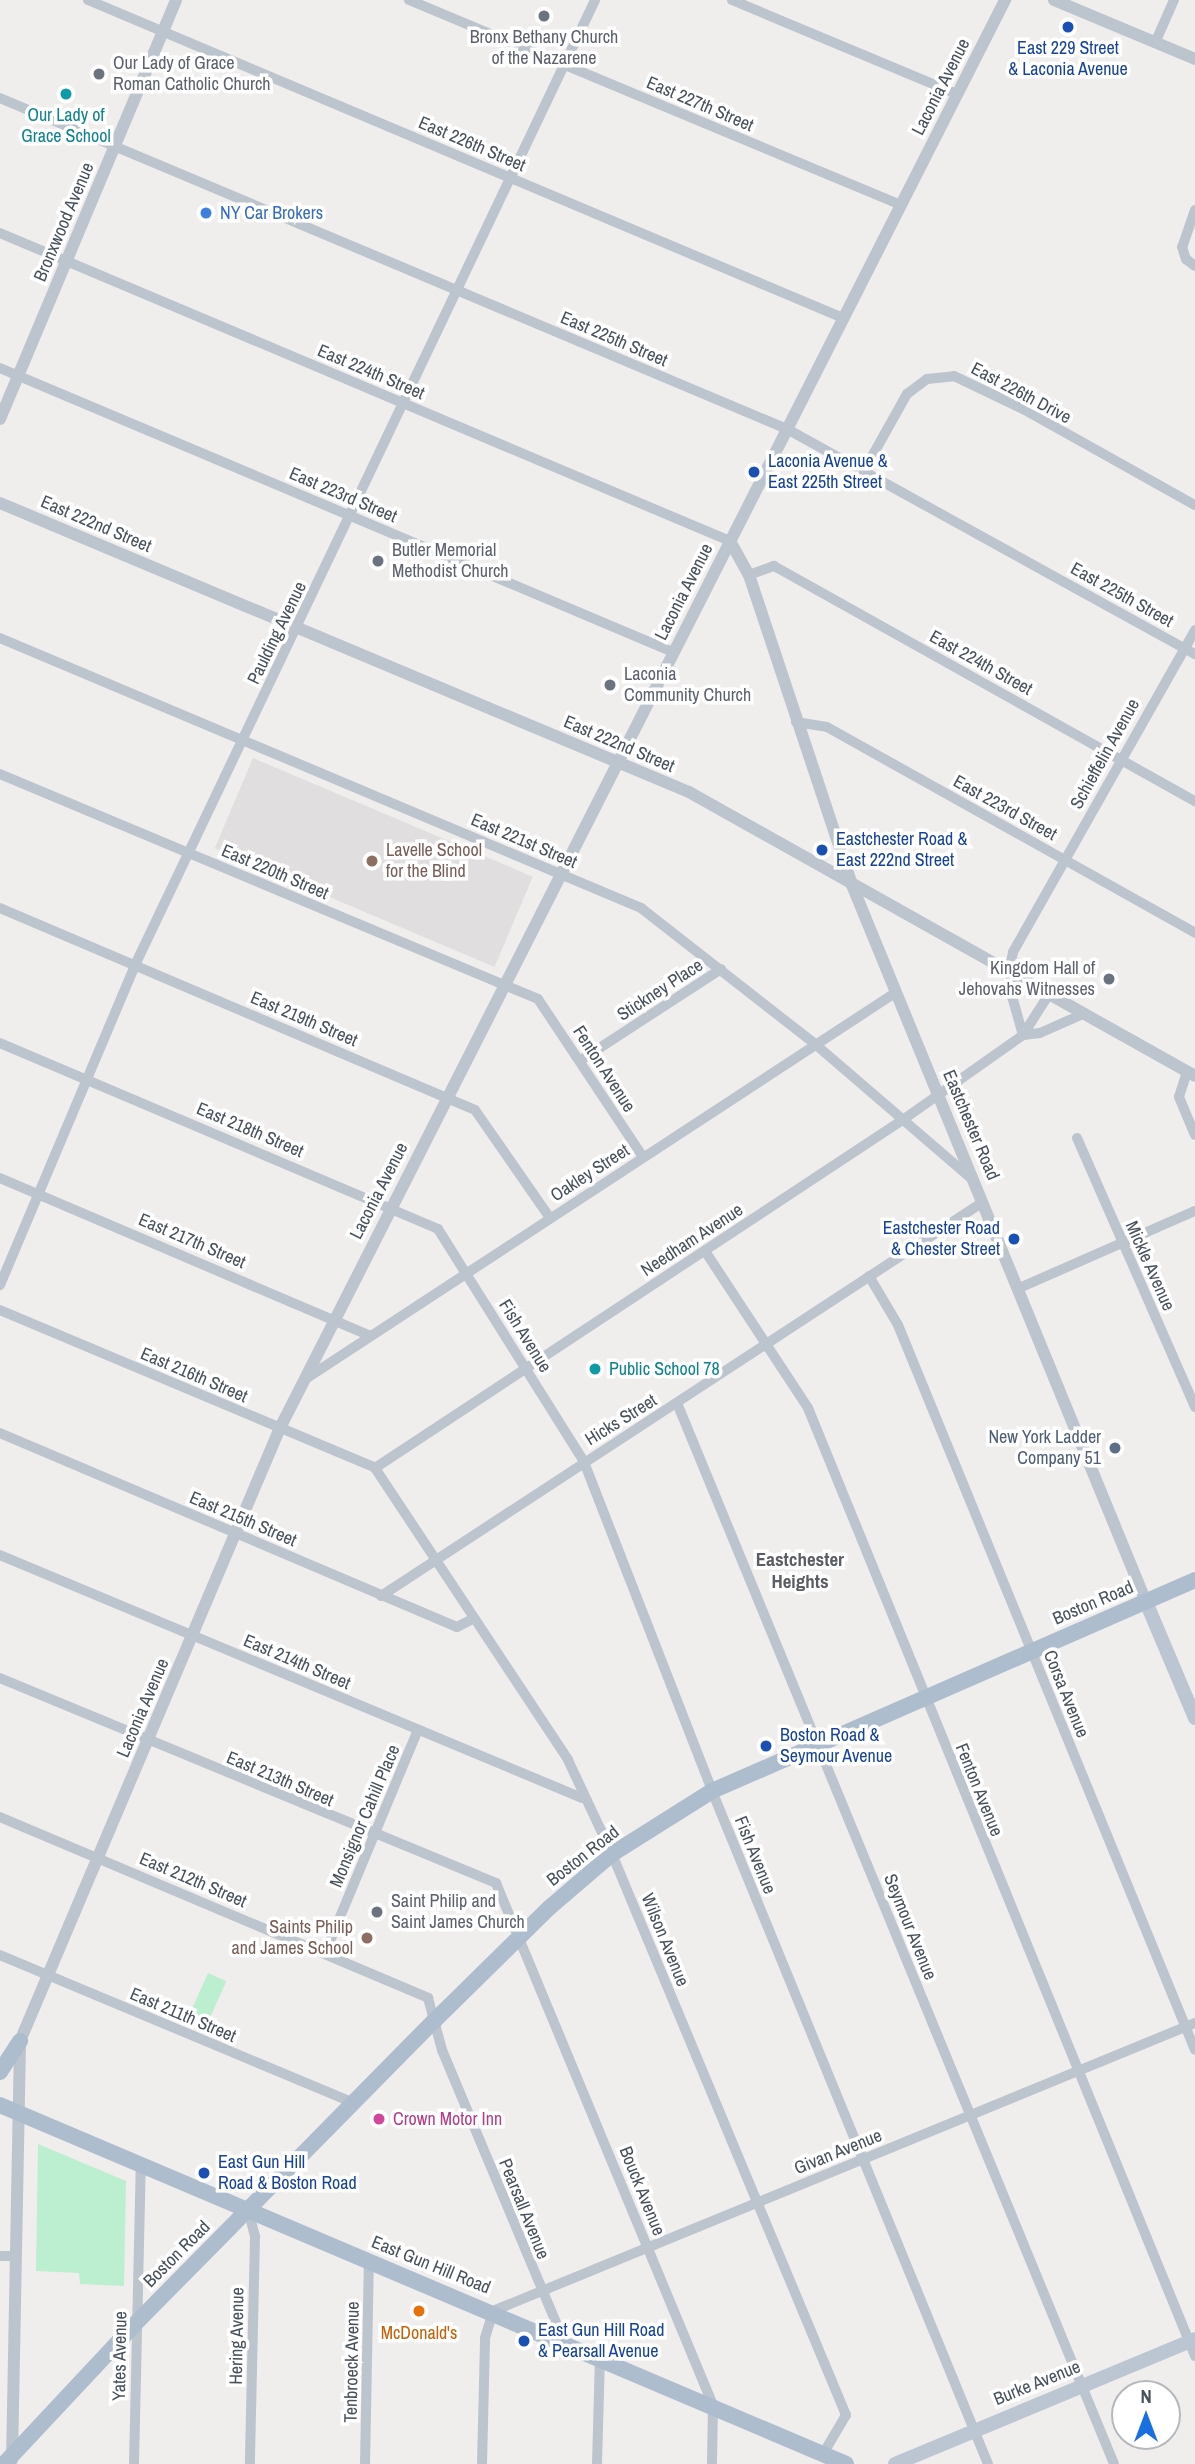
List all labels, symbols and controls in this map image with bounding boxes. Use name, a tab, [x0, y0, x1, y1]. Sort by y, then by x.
marker: Bronx Bethany Church of the Nazarene	[536, 8, 552, 24]
marker: East 229 Street & Laconia Avenue	[1060, 19, 1076, 35]
place label: Bronx Bethany Church of the Nazarene	[470, 27, 618, 70]
street label: Laconia Avenue	[907, 35, 975, 139]
place label: East 229 Street & Laconia Avenue	[1008, 38, 1128, 80]
place label: Our Lady of Grace Roman Catholic Church	[113, 53, 270, 96]
marker: Our Lady of Grace Roman Catholic Church	[91, 66, 107, 82]
street label: East 227th Street	[643, 72, 757, 136]
marker: Our Lady of Grace School	[58, 86, 74, 102]
place label: Our Lady of Grace School	[21, 105, 111, 148]
street label: East 226th Street	[415, 112, 529, 176]
street label: Bronxwood Avenue	[29, 159, 99, 285]
place label: NY Car Brokers	[220, 202, 323, 224]
marker: NY Car Brokers	[198, 205, 214, 221]
street label: East 225th Street	[557, 307, 671, 371]
street label: East 224th Street	[314, 340, 428, 404]
street label: East 226th Drive	[967, 358, 1075, 428]
place label: Laconia Avenue & East 225th Street	[768, 451, 888, 494]
street label: East 223rd Street	[286, 463, 400, 527]
marker: Laconia Avenue & East 225th Street	[746, 464, 762, 480]
street label: East 222nd Street	[37, 491, 155, 557]
place label: Butler Memorial Methodist Church	[392, 540, 508, 582]
street label: Laconia Avenue	[650, 540, 718, 644]
marker: Butler Memorial Methodist Church	[370, 553, 386, 569]
street label: East 225th Street	[1067, 558, 1177, 632]
street label: Paulding Avenue	[243, 578, 311, 688]
street label: East 224th Street	[926, 626, 1036, 700]
place label: Laconia Community Church	[624, 664, 751, 706]
marker: Laconia Community Church	[602, 677, 618, 693]
street label: Schieffelin Avenue	[1066, 695, 1144, 813]
street label: East 222nd Street	[560, 711, 678, 777]
street label: East 223rd Street	[950, 771, 1060, 845]
street label: East 221st Street	[468, 809, 580, 873]
place label: Eastchester Road & East 222nd Street	[836, 829, 967, 872]
street label: East 220th Street	[218, 840, 332, 904]
place label: Lavelle School for the Blind	[386, 840, 482, 882]
marker: Eastchester Road & East 222nd Street	[814, 842, 830, 858]
marker: Lavelle School for the Blind	[364, 853, 380, 869]
street label: Stickney Place	[613, 954, 707, 1026]
place label: Kingdom Hall of Jehovahs Witnesses	[959, 958, 1095, 1000]
marker: Kingdom Hall of Jehovahs Witnesses	[1101, 971, 1117, 987]
street label: East 219th Street	[247, 987, 361, 1051]
street label: Fenton Avenue	[568, 1022, 640, 1116]
street label: Eastchester Road	[938, 1067, 1004, 1183]
street label: East 218th Street	[193, 1098, 307, 1162]
street label: Laconia Avenue	[345, 1139, 413, 1243]
street label: Oakley Street	[547, 1140, 633, 1206]
street label: Needham Avenue	[637, 1199, 747, 1281]
street label: East 217th Street	[135, 1209, 249, 1273]
place label: Eastchester Road & Chester Street	[883, 1218, 1000, 1260]
street label: Mickle Avenue	[1120, 1218, 1180, 1314]
marker: Eastchester Road & Chester Street	[1006, 1231, 1022, 1247]
street label: Fish Avenue	[494, 1295, 556, 1377]
street label: East 216th Street	[137, 1343, 251, 1407]
place label: Public School 78	[609, 1358, 720, 1380]
marker: Public School 78	[587, 1361, 603, 1377]
street label: Hicks Street	[581, 1390, 661, 1450]
place label: New York Ladder Company 51	[988, 1427, 1101, 1470]
marker: New York Ladder Company 51	[1107, 1440, 1123, 1456]
street label: East 215th Street	[186, 1487, 300, 1551]
district label: Eastchester Heights	[756, 1549, 844, 1593]
street label: Boston Road	[1050, 1576, 1136, 1630]
street label: East 214th Street	[240, 1630, 354, 1694]
street label: Corsa Avenue	[1039, 1647, 1093, 1741]
street label: Laconia Avenue	[112, 1655, 174, 1761]
place label: Boston Road & Seymour Avenue	[780, 1725, 893, 1768]
marker: Boston Road & Seymour Avenue	[758, 1738, 774, 1754]
street label: Fenton Avenue	[950, 1740, 1008, 1840]
street label: Monsignor Cahill Place	[325, 1742, 405, 1890]
street label: East 213th Street	[223, 1747, 337, 1811]
street label: Fish Avenue	[730, 1813, 780, 1897]
street label: Boston Road	[543, 1821, 623, 1891]
street label: East 212th Street	[136, 1848, 250, 1912]
street label: Seymour Avenue	[879, 1871, 941, 1983]
street label: Wilson Avenue	[636, 1890, 694, 1990]
place label: Saint Philip and Saint James Church	[391, 1891, 525, 1934]
marker: Saint Philip and Saint James Church	[369, 1904, 385, 1920]
place label: Saints Philip and James School	[232, 1917, 353, 1960]
marker: Saints Philip and James School	[359, 1930, 375, 1946]
street label: East 211th Street	[127, 1983, 239, 2047]
place label: Crown Motor Inn	[393, 2108, 502, 2130]
marker: Crown Motor Inn	[371, 2111, 387, 2127]
street label: Givan Avenue	[791, 2125, 885, 2179]
street label: Bouck Avenue	[614, 2143, 670, 2239]
place label: East Gun Hill Road & Boston Road	[218, 2152, 357, 2194]
street label: Pearsall Avenue	[494, 2155, 554, 2263]
marker: East Gun Hill Road & Boston Road	[196, 2165, 212, 2181]
street label: Boston Road	[139, 2216, 215, 2292]
street label: East Gun Hill Road	[368, 2231, 494, 2299]
street label: Hering Avenue	[225, 2287, 249, 2385]
street label: Tenbroeck Avenue	[340, 2301, 364, 2423]
marker: McDonald's	[411, 2303, 427, 2319]
street label: Yates Avenue	[108, 2311, 132, 2401]
place label: East Gun Hill Road & Pearsall Avenue	[538, 2320, 664, 2362]
place label: McDonald's	[381, 2322, 457, 2344]
marker: East Gun Hill Road & Pearsall Avenue	[516, 2333, 532, 2349]
street label: Burke Avenue	[990, 2356, 1084, 2410]
north arrow	[1111, 2380, 1181, 2450]
text: N	[1140, 2383, 1152, 2409]

